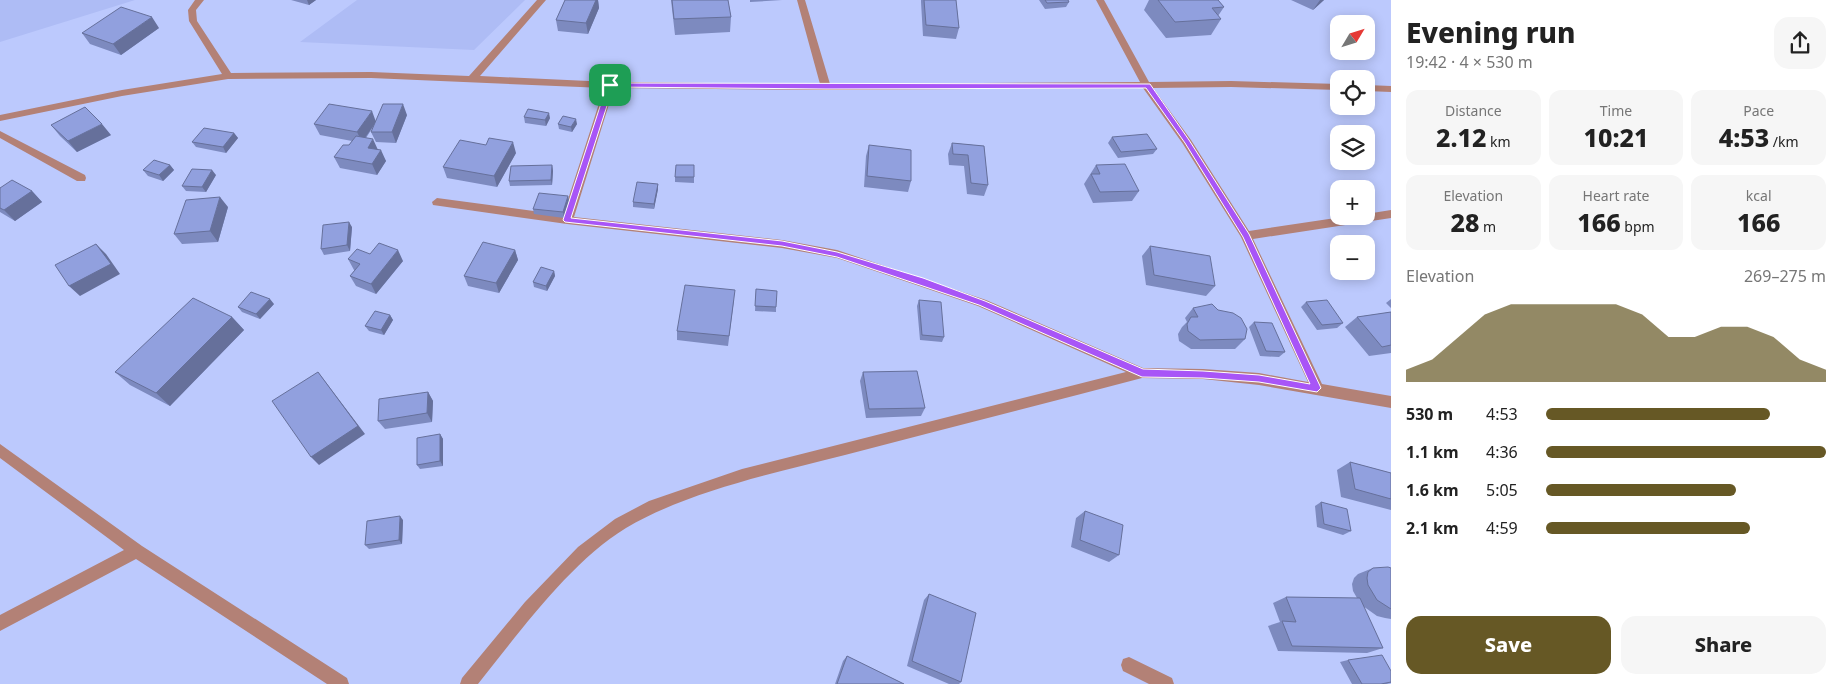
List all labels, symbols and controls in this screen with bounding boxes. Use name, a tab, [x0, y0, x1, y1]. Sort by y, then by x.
text: Evening run	[1406, 13, 1575, 51]
north arrow	[1330, 15, 1375, 60]
map controls	[1330, 15, 1375, 280]
button: share	[1774, 17, 1826, 69]
text: 19:42 · 4 × 530 m	[1406, 51, 1533, 73]
pin	[589, 64, 631, 106]
button: locate	[1330, 70, 1375, 115]
icon: arrive	[596, 71, 624, 99]
text: Distance	[1445, 101, 1502, 120]
text: Time	[1600, 101, 1632, 120]
text: Pace	[1743, 101, 1774, 120]
text: 2.12	[1436, 120, 1486, 154]
text: 10:21	[1584, 120, 1648, 154]
text: 4:53	[1719, 120, 1769, 154]
button: layers	[1330, 125, 1375, 170]
text: km	[1486, 132, 1511, 151]
text: /km	[1769, 132, 1799, 151]
button: +	[1330, 180, 1375, 225]
text: Elevation	[1443, 186, 1503, 205]
text: Heart rate	[1583, 186, 1649, 205]
text: kcal	[1746, 186, 1772, 205]
text: 28	[1451, 205, 1479, 239]
text: 166	[1577, 205, 1621, 239]
text: 166	[1737, 205, 1780, 239]
text: m	[1479, 217, 1496, 236]
text: bpm	[1621, 217, 1655, 236]
button: −	[1330, 235, 1375, 280]
text: Elevation	[1406, 265, 1474, 287]
text: 269–275 m	[1744, 265, 1826, 287]
text: 530 m	[1406, 403, 1453, 425]
text: 4:53	[1486, 403, 1518, 425]
text: 1.1 km	[1406, 441, 1458, 463]
text: 4:36	[1486, 441, 1518, 463]
text: 1.6 km	[1406, 479, 1458, 501]
text: 5:05	[1486, 479, 1518, 501]
text: 2.1 km	[1406, 517, 1458, 539]
text: 4:59	[1486, 517, 1518, 539]
button: Save	[1406, 616, 1611, 674]
button: Share	[1621, 616, 1826, 674]

